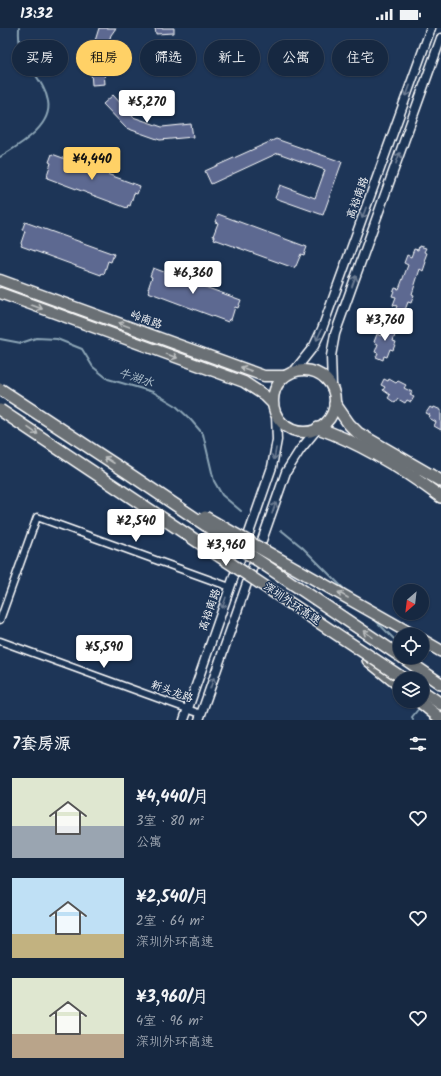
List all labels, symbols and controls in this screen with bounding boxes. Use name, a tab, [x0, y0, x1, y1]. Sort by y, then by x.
text: 13:32	[20, 2, 53, 26]
chip: 买房	[12, 40, 68, 76]
chip: 租房	[76, 40, 132, 76]
chip: 筛选	[140, 40, 196, 76]
chip: 新上	[204, 40, 260, 76]
chip: 公寓	[268, 40, 324, 76]
chip: 住宅	[332, 40, 388, 76]
one-way arrow	[404, 84, 411, 97]
pin: ¥5,270	[114, 90, 180, 124]
text: ¥5,270	[128, 92, 166, 113]
pin: ¥4,440	[59, 147, 125, 181]
text: ¥4,440	[72, 149, 112, 170]
one-way arrow	[395, 152, 402, 165]
street label: 高裕南路	[342, 174, 374, 222]
one-way arrow	[360, 207, 367, 220]
pin: ¥6,360	[160, 261, 226, 295]
text: ¥6,360	[173, 263, 213, 284]
one-way arrow	[351, 275, 359, 287]
one-way arrow	[30, 303, 42, 311]
street label: 岭南路	[127, 306, 165, 334]
pin: ¥3,760	[352, 308, 418, 342]
text: ¥3,760	[366, 310, 404, 331]
one-way arrow	[118, 321, 131, 328]
one-way arrow	[315, 329, 323, 341]
one-way arrow	[166, 352, 178, 360]
water label: 牛湖水	[116, 363, 157, 393]
one-way arrow	[241, 365, 253, 373]
one-way arrow	[27, 427, 38, 436]
one-way arrow	[271, 447, 279, 460]
one-way arrow	[104, 456, 115, 464]
one-way arrow	[270, 502, 278, 514]
pin: ¥2,540	[103, 509, 169, 543]
text: ¥2,540	[116, 511, 156, 532]
pin: ¥3,960	[193, 533, 259, 567]
text: ¥3,960	[207, 535, 245, 556]
street label: 深圳外环高速	[260, 578, 324, 630]
north arrow	[393, 584, 429, 620]
map controls	[393, 584, 429, 708]
street label: 高裕南路	[194, 586, 226, 634]
one-way arrow	[337, 590, 349, 598]
one-way arrow	[220, 597, 228, 609]
button: locate	[393, 628, 429, 664]
one-way arrow	[362, 630, 373, 638]
pin: ¥5,590	[71, 635, 137, 669]
text: ¥5,590	[85, 637, 123, 658]
button: layers	[393, 672, 429, 708]
street label: 新头龙路	[148, 676, 196, 708]
one-way arrow	[209, 677, 216, 690]
text: 7套房源	[12, 731, 71, 758]
icon: filters	[407, 733, 429, 755]
text: ¥4,440/月	[136, 784, 209, 811]
icon: home	[44, 794, 92, 842]
icon: heart	[407, 807, 429, 829]
text: 3室 · 80 m²	[136, 811, 204, 832]
text: 公寓	[136, 832, 162, 853]
text: ¥2,540/月	[136, 884, 209, 911]
icon: home	[44, 894, 92, 942]
icon: heart	[407, 907, 429, 929]
text: 2室 · 64 m²	[136, 911, 204, 932]
text: 深圳外环高速	[136, 932, 214, 953]
text: ¥3,960/月	[136, 984, 209, 1011]
icon: home	[44, 994, 92, 1042]
icon: heart	[407, 1007, 429, 1029]
text: 4室 · 96 m²	[136, 1011, 203, 1032]
text: 深圳外环高速	[136, 1032, 214, 1053]

